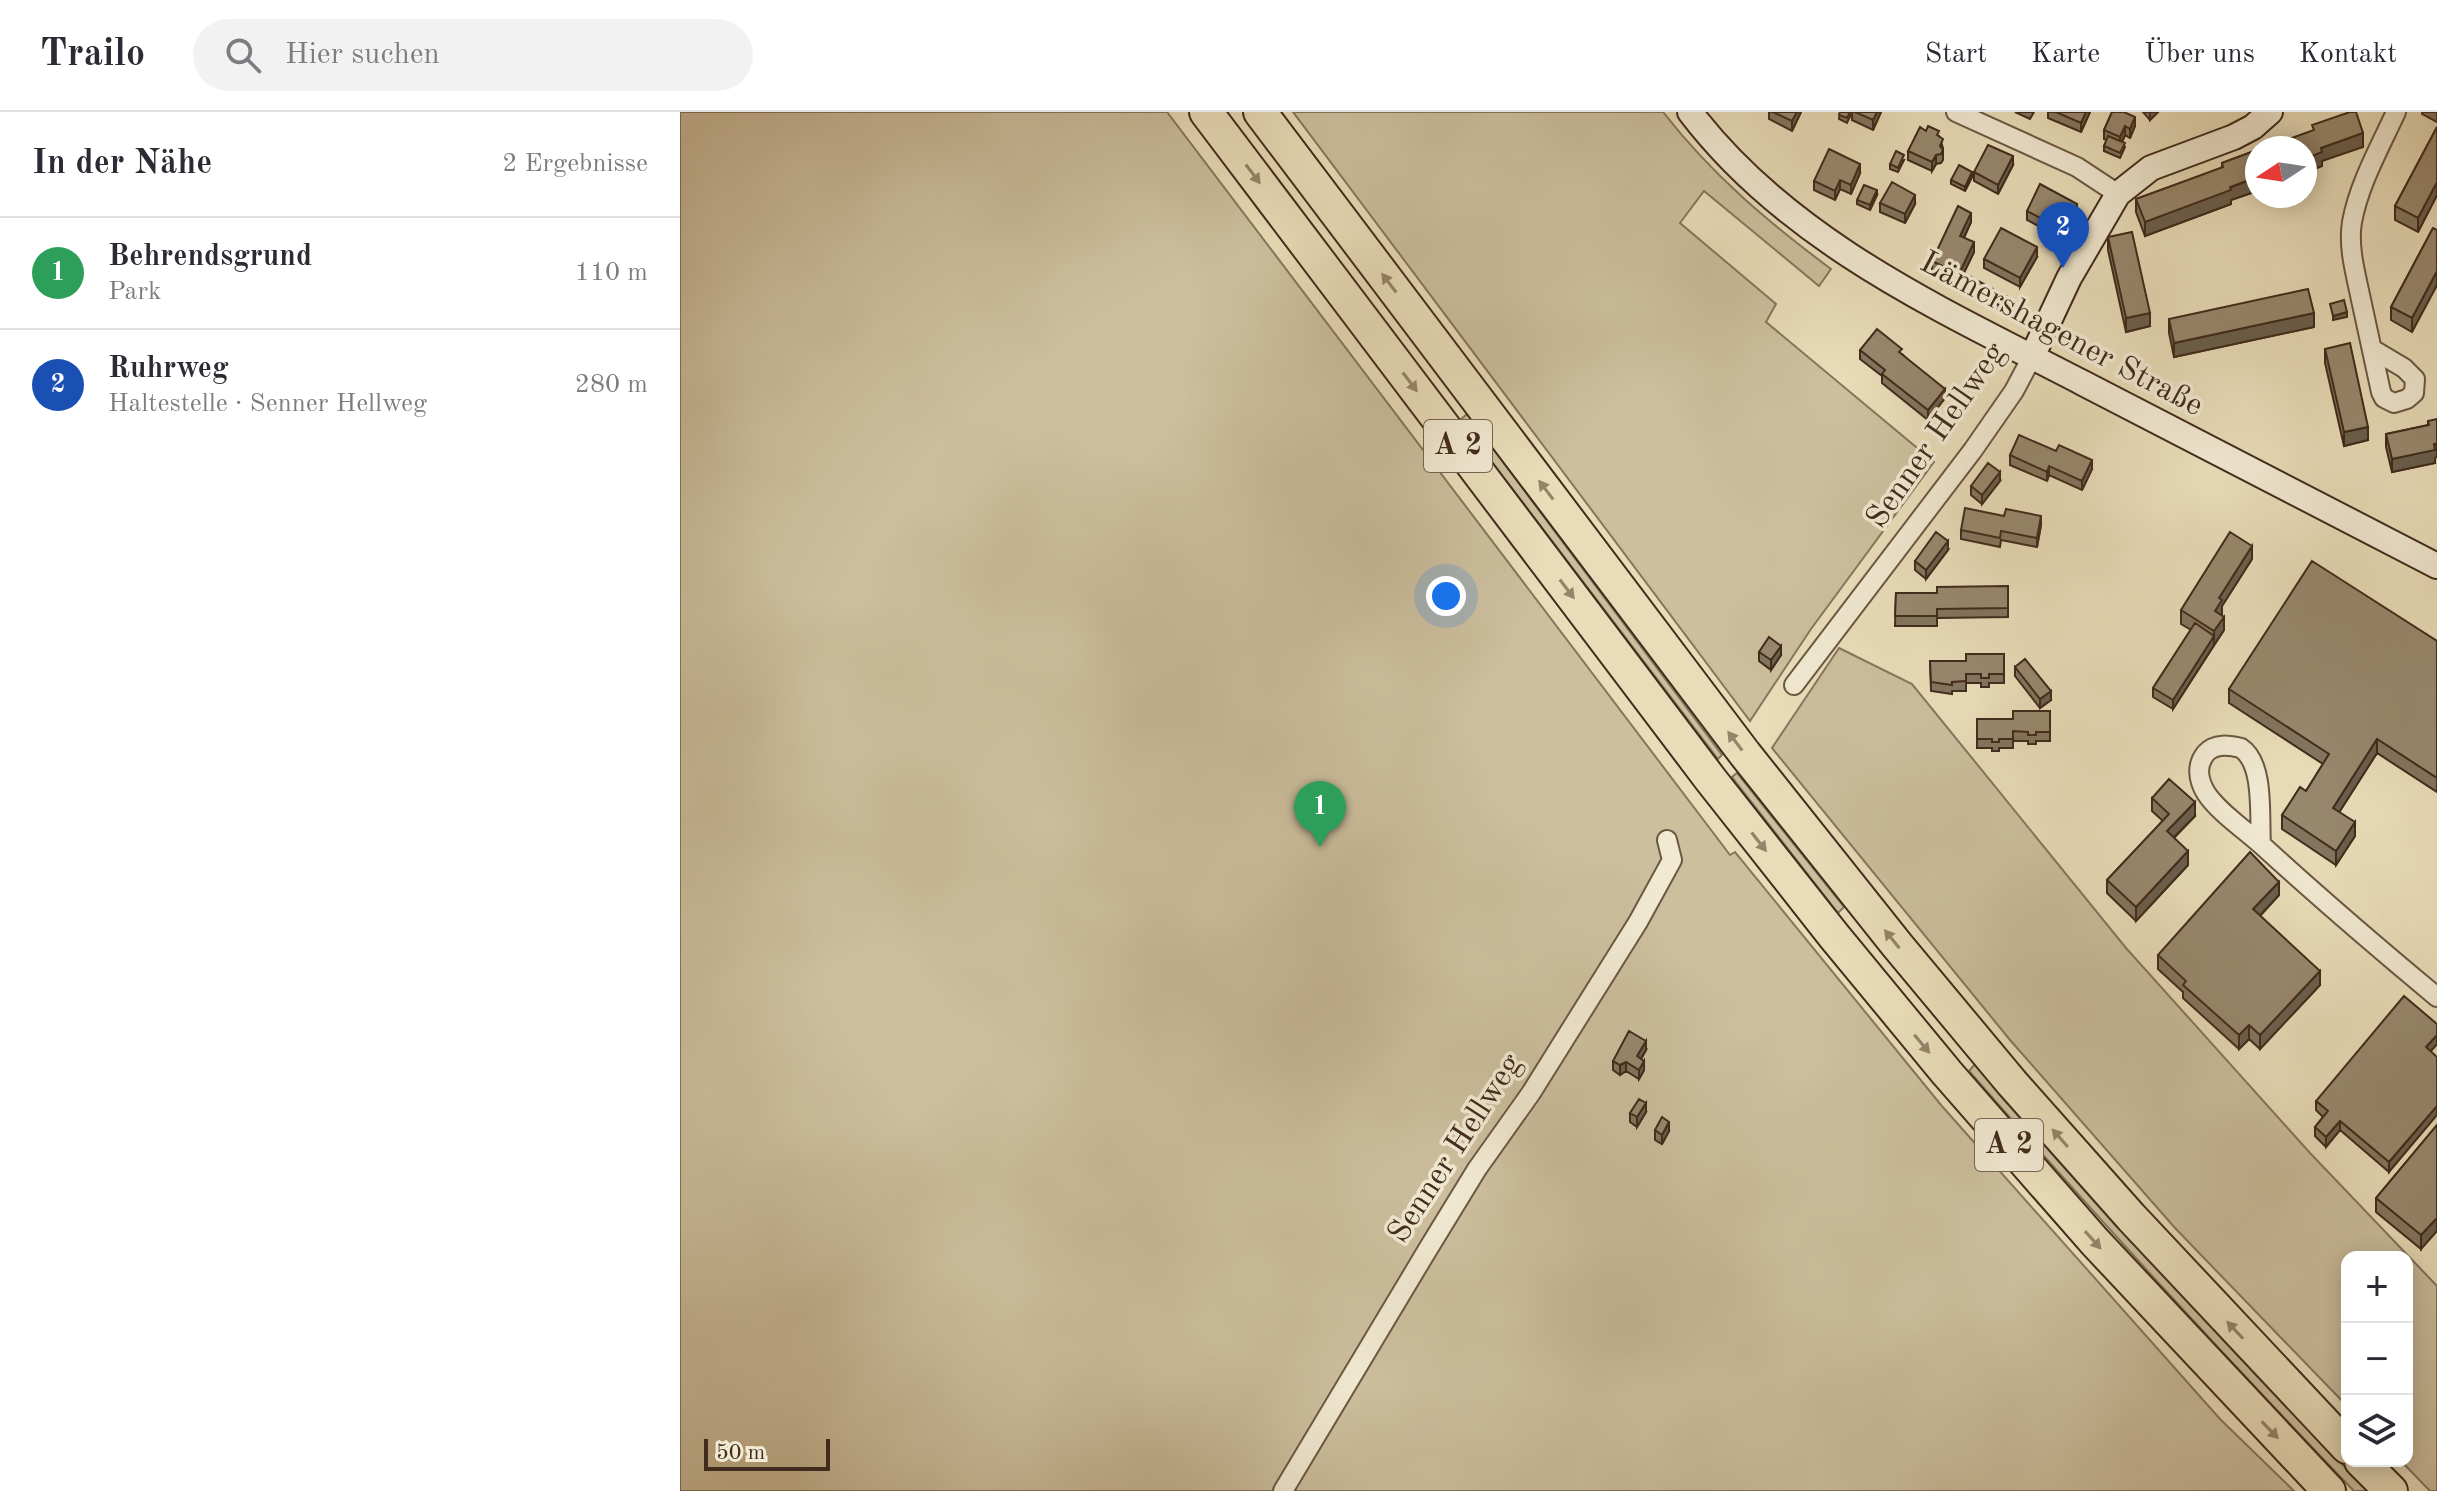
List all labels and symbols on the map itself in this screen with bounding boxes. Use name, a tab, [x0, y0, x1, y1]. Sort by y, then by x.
north arrow	[2245, 136, 2317, 208]
one-way arrow	[1244, 164, 1260, 184]
pin: 2	[2037, 202, 2089, 268]
street label: Lämershagener Straße	[1914, 247, 2208, 423]
one-way arrow	[1382, 273, 1398, 293]
street label: Senner Hellweg	[1861, 337, 2013, 535]
one-way arrow	[1401, 371, 1417, 392]
road number: A 2	[1424, 420, 1492, 472]
one-way arrow	[1539, 480, 1555, 501]
your location	[1426, 576, 1466, 616]
one-way arrow	[1558, 579, 1574, 599]
one-way arrow	[1728, 731, 1744, 751]
pin: 1	[1294, 781, 1346, 847]
one-way arrow	[1750, 832, 1766, 852]
one-way arrow	[1884, 929, 1901, 949]
one-way arrow	[1913, 1033, 1930, 1053]
street label: Senner Hellweg	[1383, 1049, 1529, 1249]
road number: A 2	[1975, 1119, 2043, 1171]
one-way arrow	[2052, 1128, 2069, 1148]
one-way arrow	[2083, 1230, 2101, 1249]
one-way arrow	[2226, 1321, 2245, 1340]
one-way arrow	[2260, 1420, 2279, 1439]
scale bar	[704, 1435, 830, 1471]

